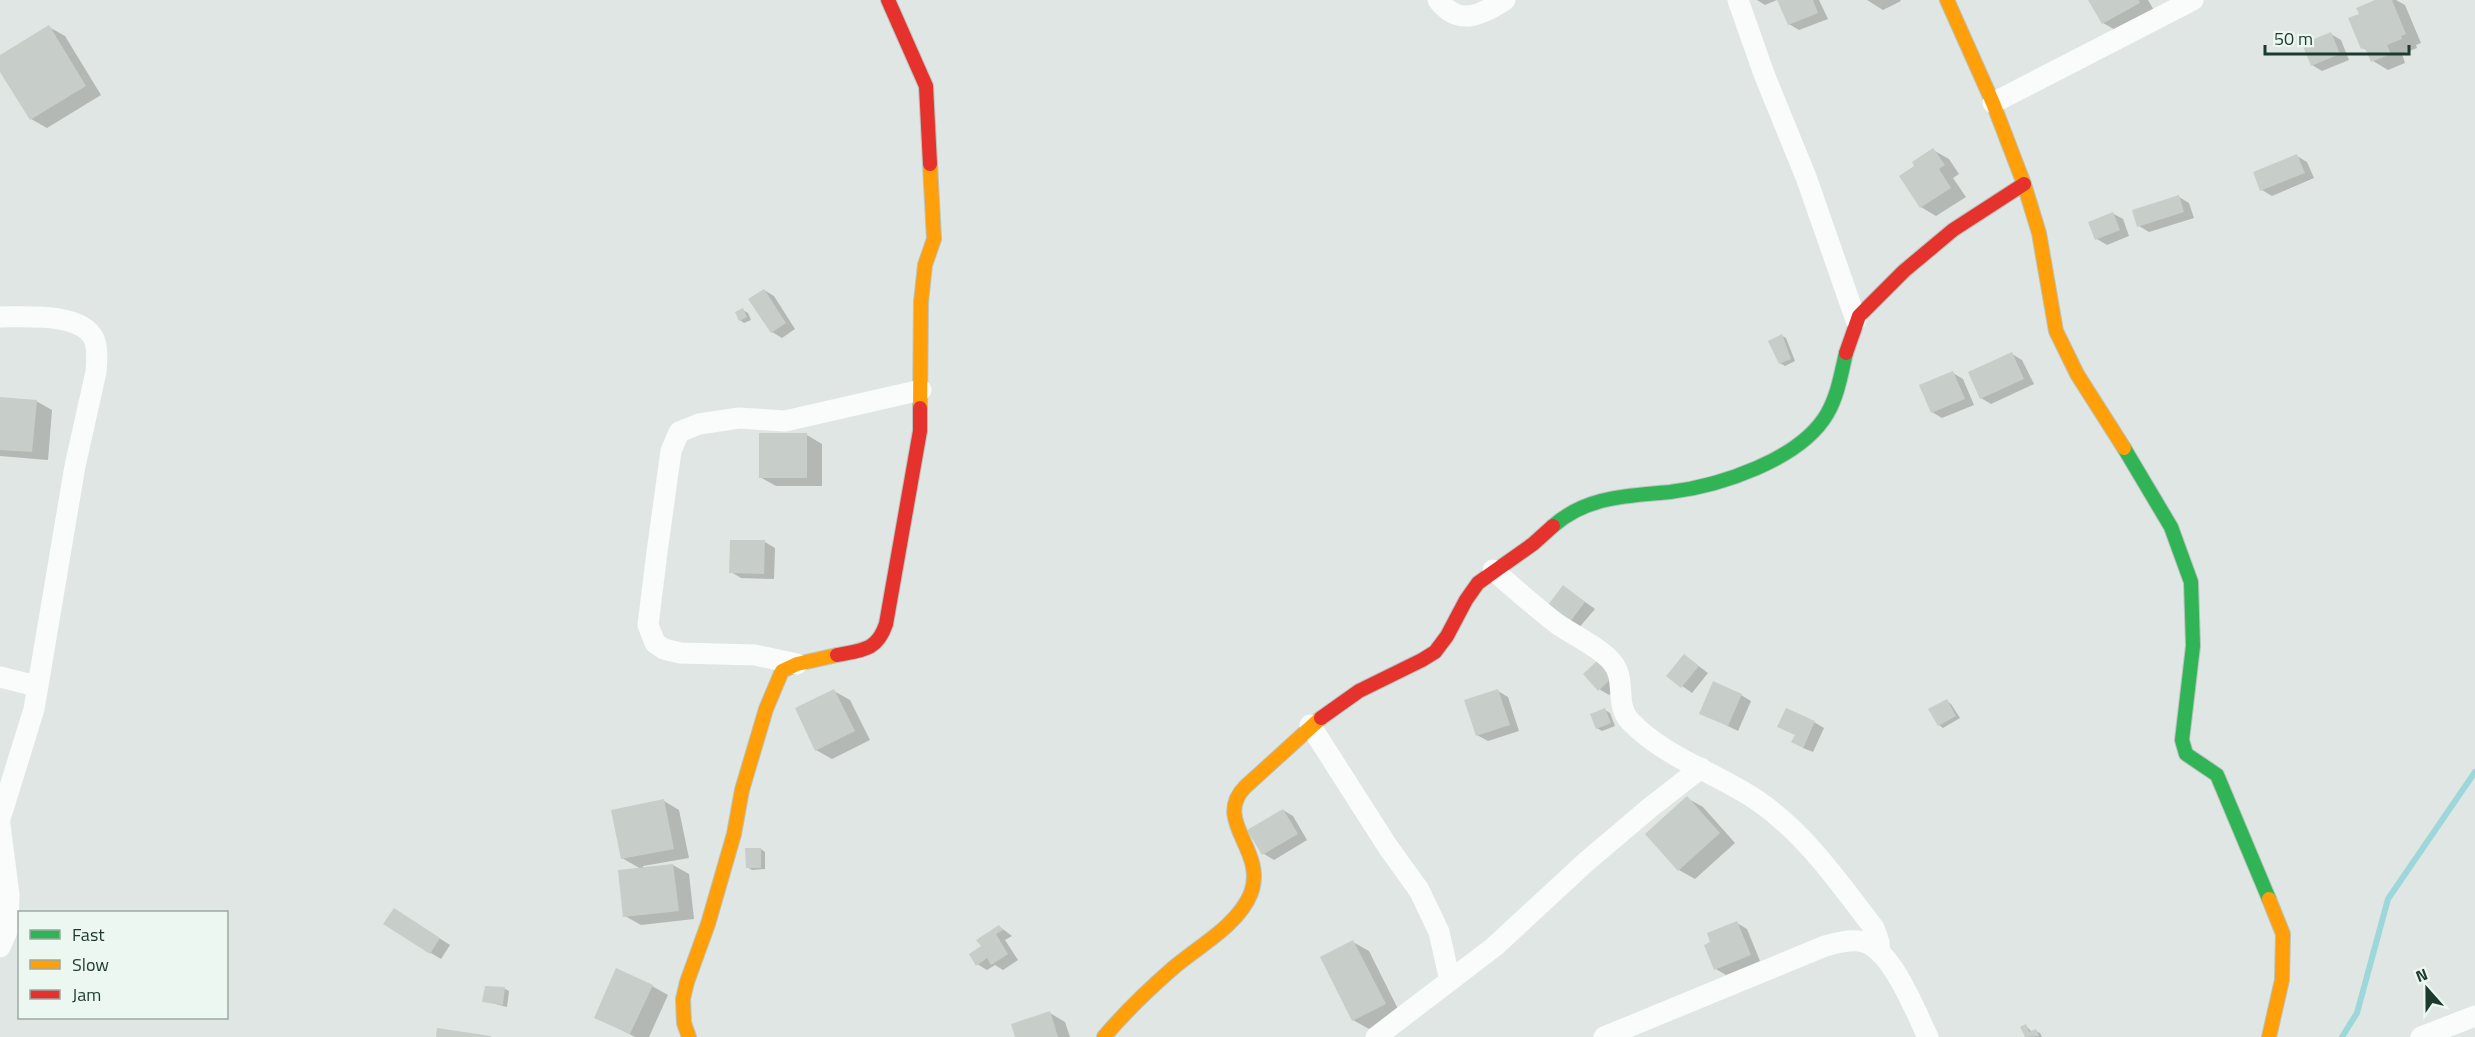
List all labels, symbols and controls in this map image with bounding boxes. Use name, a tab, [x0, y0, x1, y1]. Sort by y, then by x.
scale bar	[2265, 18, 2409, 56]
text: 50 m	[2274, 25, 2313, 52]
legend	[18, 911, 228, 1019]
text: Fast	[72, 921, 105, 948]
text: Slow	[72, 951, 109, 978]
north arrow	[2397, 959, 2457, 1019]
text: N	[2412, 962, 2431, 988]
text: Jam	[72, 981, 101, 1008]

